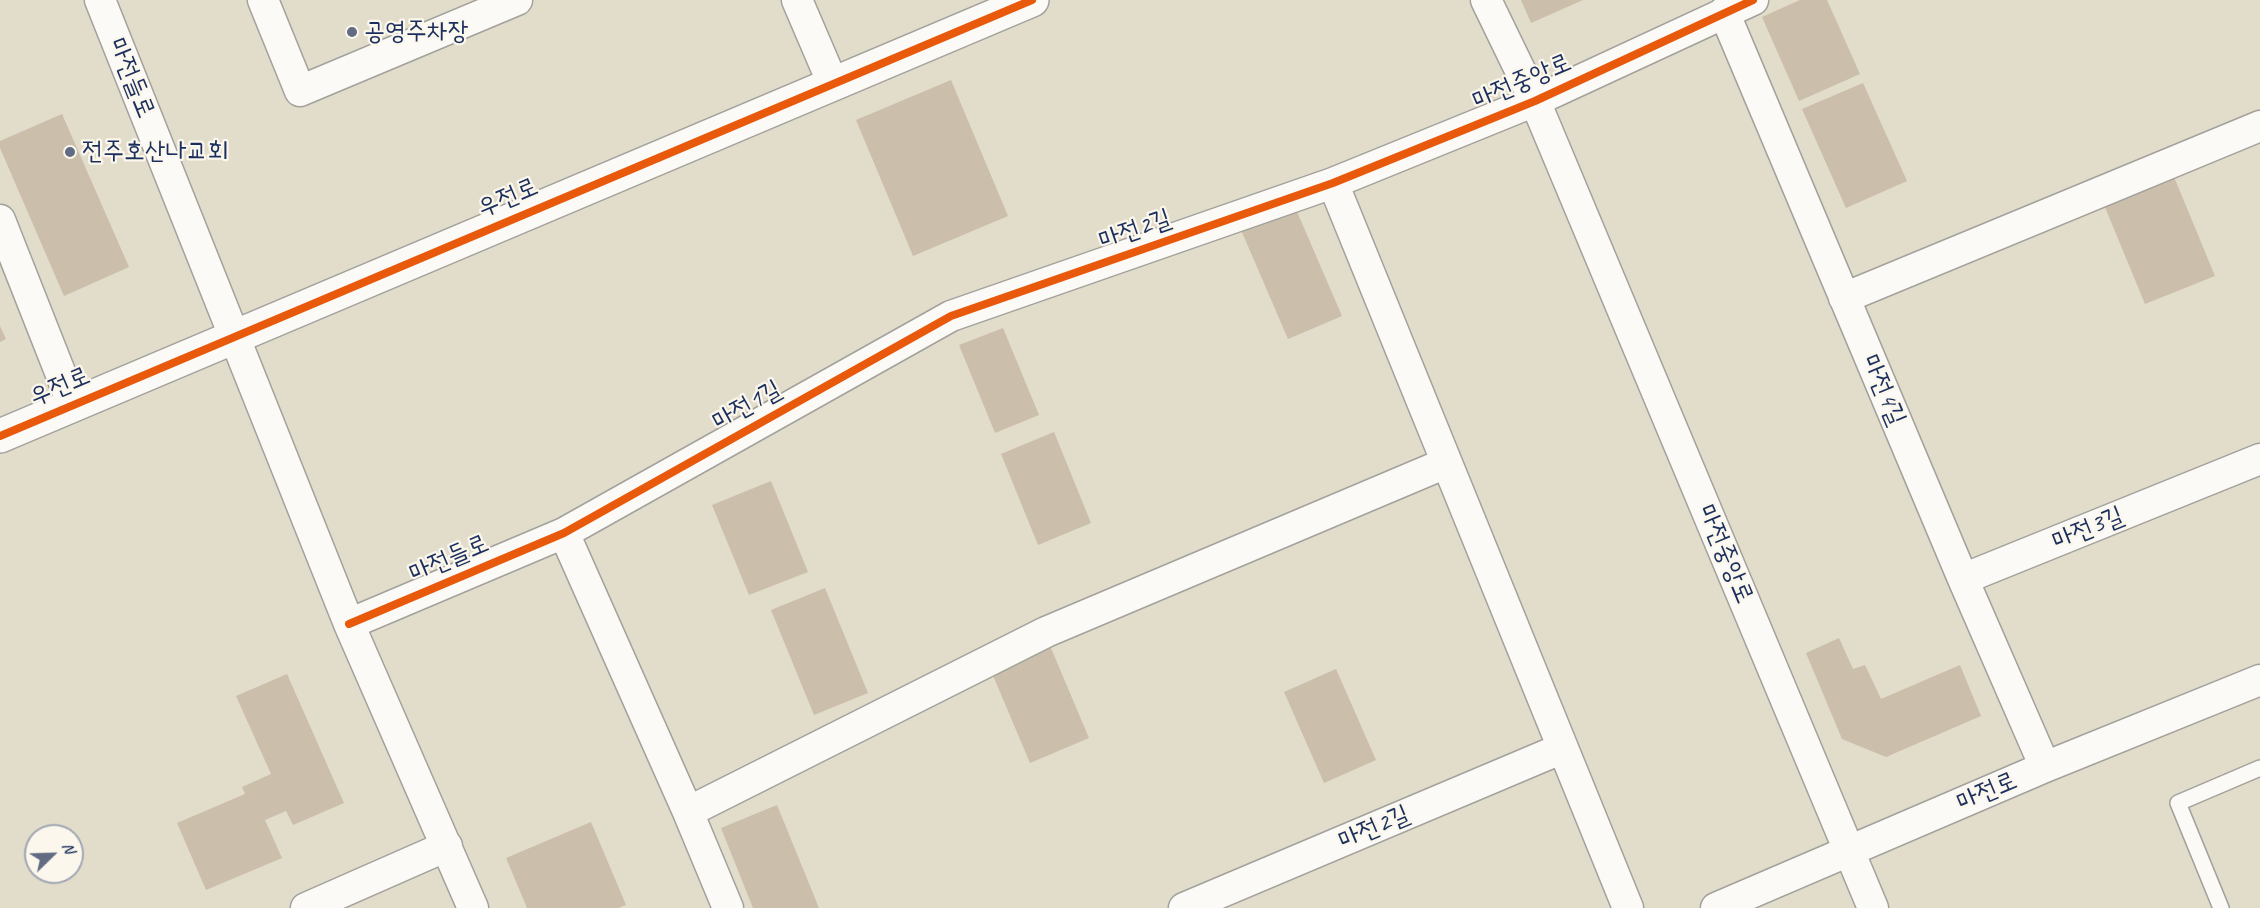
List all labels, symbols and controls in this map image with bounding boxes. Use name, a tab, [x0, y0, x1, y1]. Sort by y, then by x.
place label: 공영주차장	[364, 16, 469, 48]
marker: 공영주차장	[345, 25, 359, 39]
street label: 마전들로	[101, 33, 161, 123]
street label: 마전중앙로	[1468, 47, 1576, 117]
place label: 전주호산나교회	[82, 136, 228, 168]
marker: 전주호산나교회	[63, 145, 77, 159]
street label: 우전로	[473, 171, 543, 225]
street label: 마전2길	[1095, 203, 1175, 257]
street label: 마전4길	[1854, 350, 1912, 430]
street label: 우전로	[25, 360, 95, 414]
street label: 마전1길	[707, 374, 787, 438]
street label: 마전중앙로	[1690, 500, 1760, 608]
street label: 마전3길	[2048, 501, 2128, 557]
street label: 마전들로	[404, 528, 494, 590]
street label: 마전로	[1952, 765, 2022, 819]
street label: 마전2길	[1334, 799, 1414, 857]
north arrow	[24, 824, 84, 884]
text: N	[58, 839, 80, 856]

